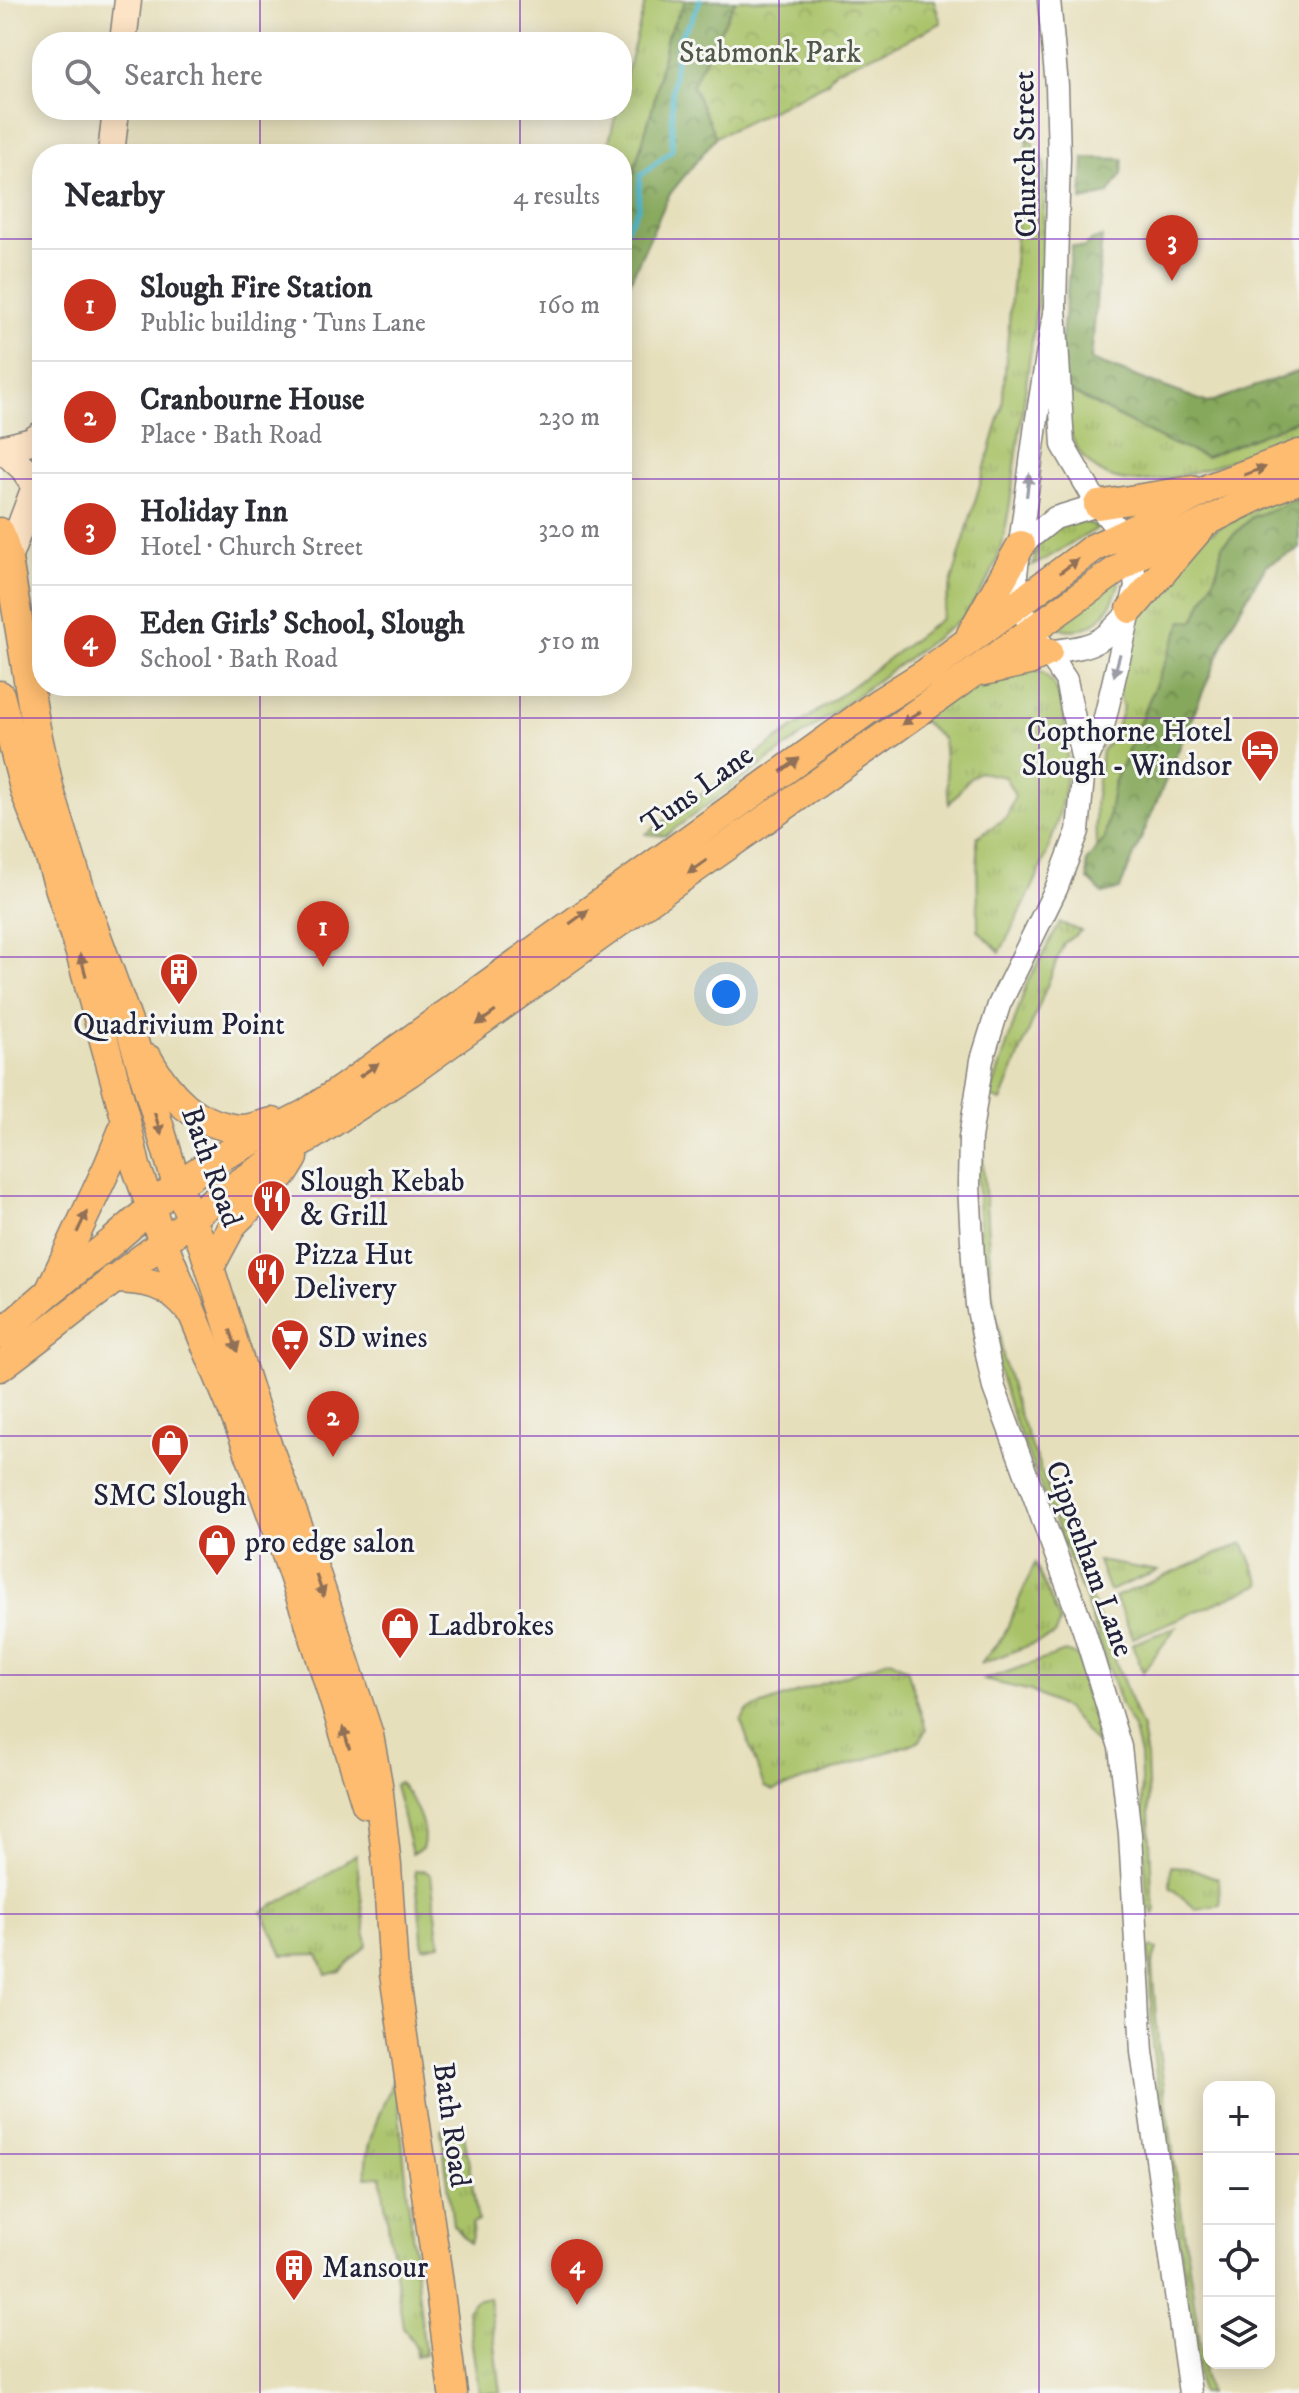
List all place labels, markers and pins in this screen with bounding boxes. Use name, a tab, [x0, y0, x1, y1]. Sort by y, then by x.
pin: 3	[1146, 215, 1198, 281]
place label: Copthorne Hotel Slough - Windsor	[1022, 714, 1232, 785]
hotel icon: Copthorne Hotel Slough - Windsor	[1239, 728, 1281, 783]
pin: 1	[297, 901, 349, 967]
building icon: Quadrivium Point	[158, 951, 200, 1006]
place label: Quadrivium Point	[73, 1007, 285, 1044]
place label: Slough Kebab & Grill	[300, 1164, 465, 1235]
restaurant icon: Slough Kebab & Grill	[251, 1178, 293, 1233]
place label: Pizza Hut Delivery	[294, 1237, 413, 1308]
restaurant icon: Pizza Hut Delivery	[245, 1251, 287, 1306]
supermarket icon: SD wines	[269, 1317, 311, 1372]
place label: SD wines	[318, 1320, 427, 1357]
pin: 2	[307, 1391, 359, 1457]
shop icon: SMC Slough	[149, 1422, 191, 1477]
place label: SMC Slough	[93, 1478, 247, 1515]
shop icon: pro edge salon	[196, 1522, 238, 1577]
place label: pro edge salon	[244, 1525, 415, 1562]
shop icon: Ladbrokes	[379, 1605, 421, 1660]
place label: Ladbrokes	[428, 1608, 554, 1645]
pin: 4	[551, 2239, 603, 2305]
building icon: Mansour	[273, 2247, 315, 2302]
place label: Mansour	[322, 2250, 428, 2287]

